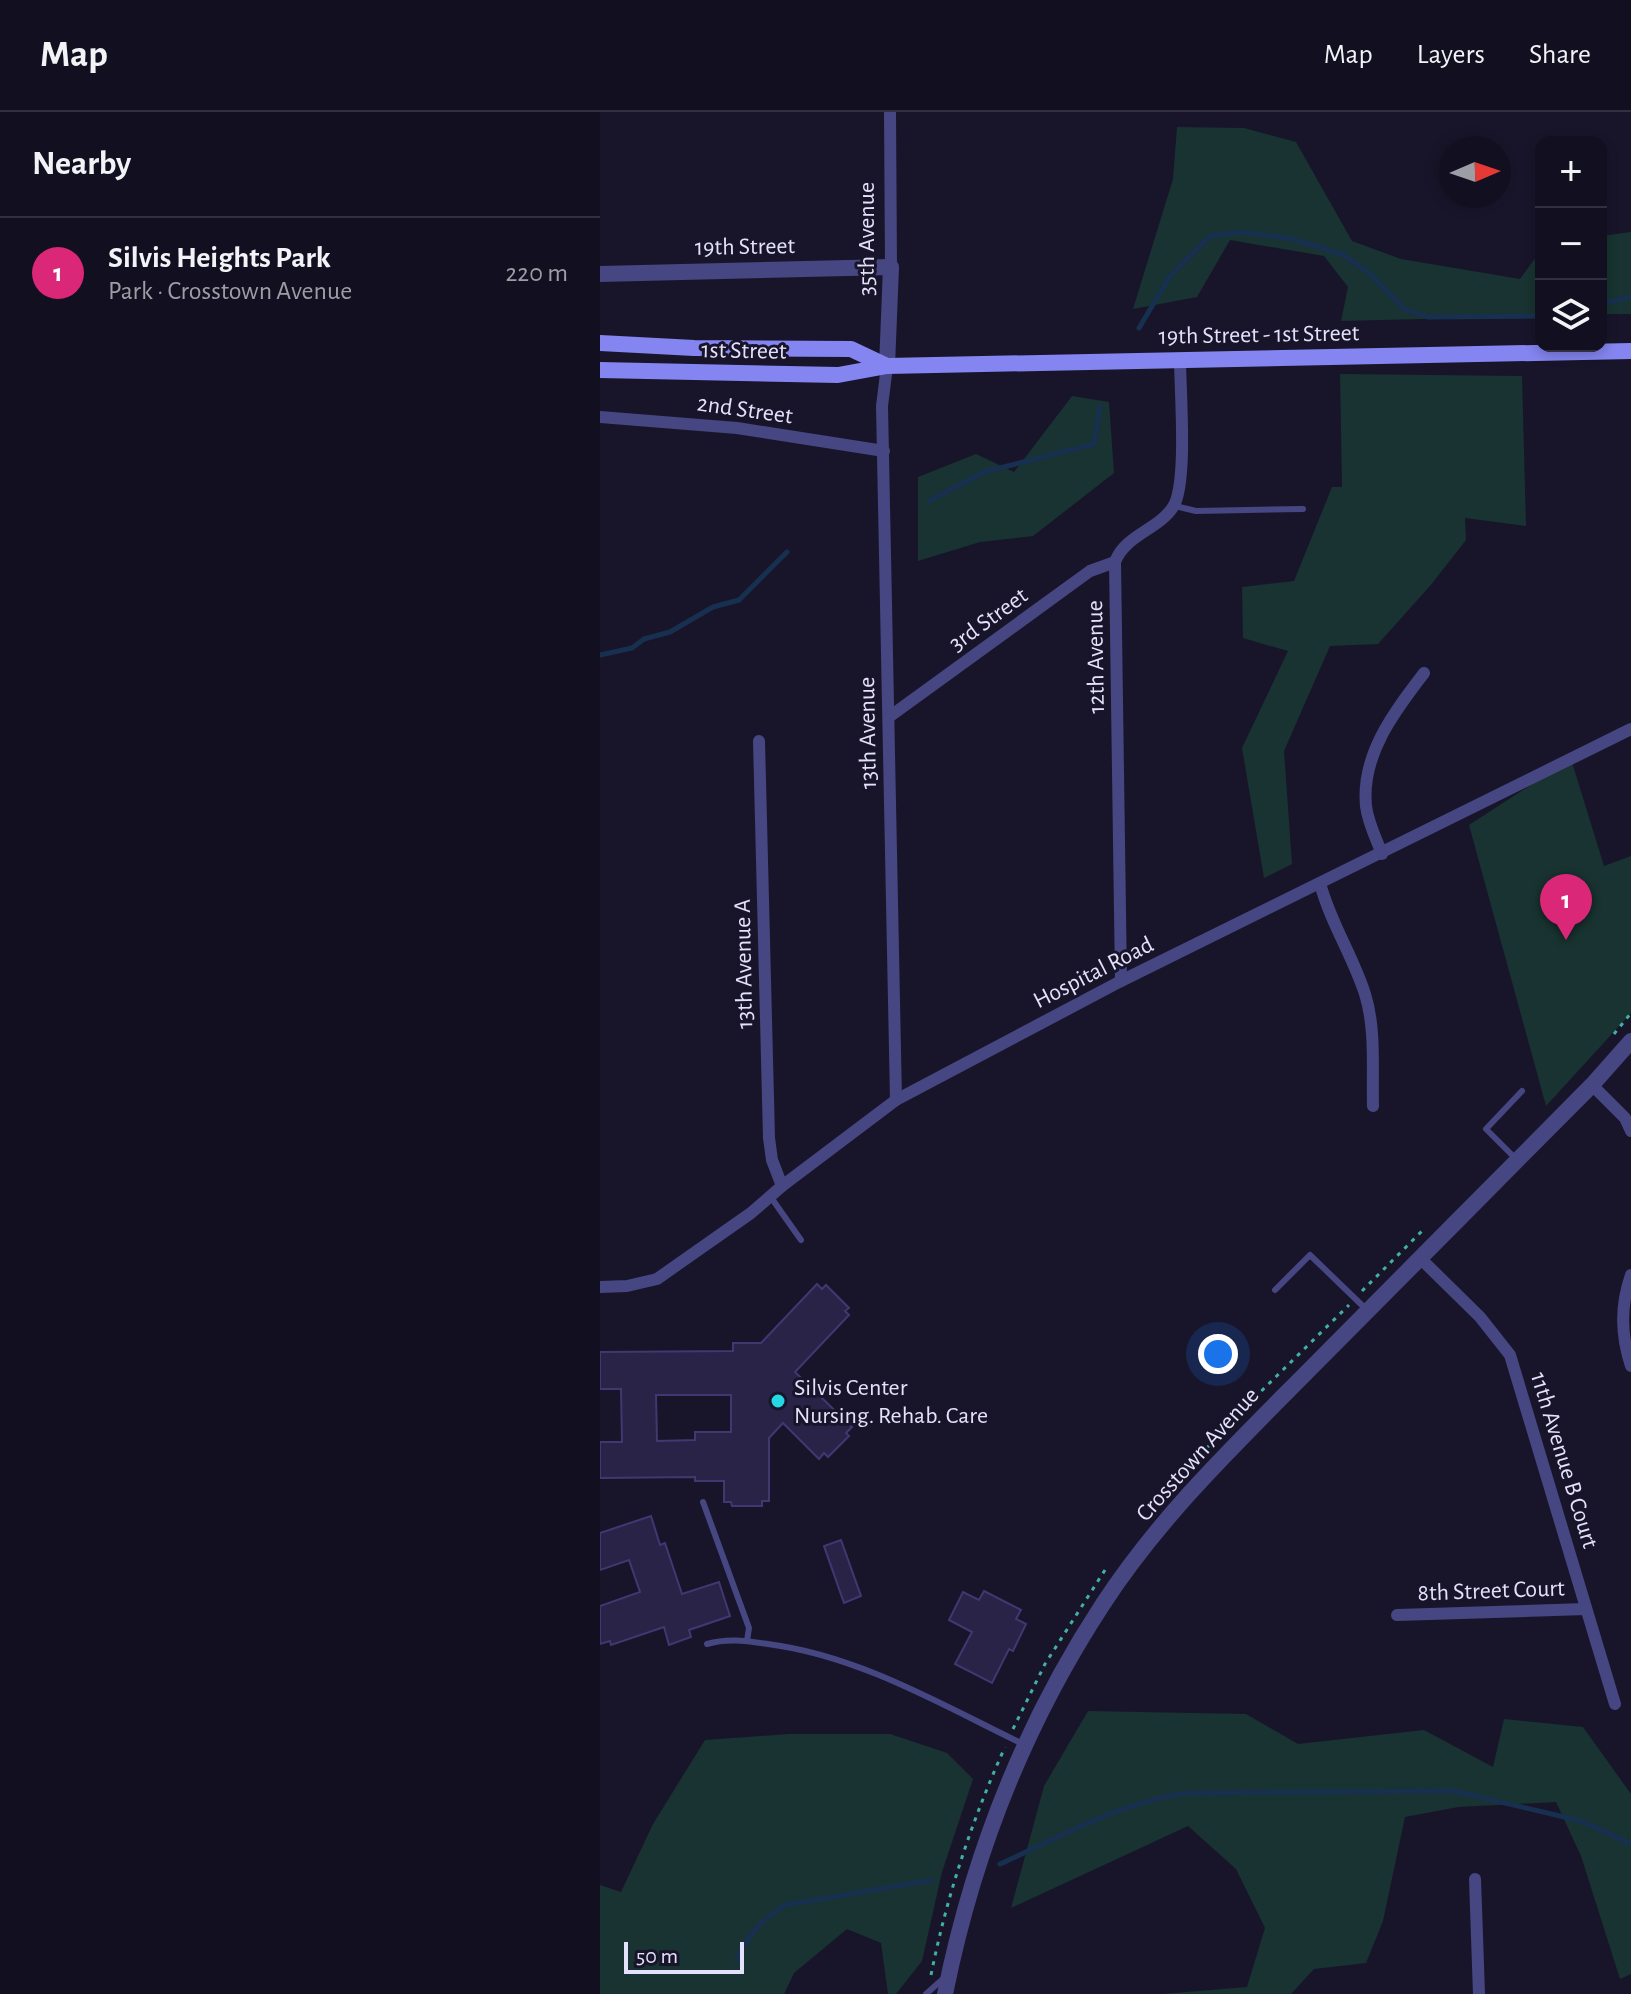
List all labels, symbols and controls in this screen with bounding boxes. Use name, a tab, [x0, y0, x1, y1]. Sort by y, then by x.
text: Map	[40, 36, 108, 74]
text: Map	[1324, 41, 1373, 69]
text: Layers	[1417, 41, 1485, 69]
text: Share	[1529, 41, 1591, 69]
north arrow	[1439, 136, 1511, 208]
map controls	[1535, 136, 1607, 352]
button: +	[1535, 136, 1607, 208]
text: Nearby	[32, 147, 131, 181]
street label: 35th Avenue	[855, 182, 879, 296]
button: −	[1535, 208, 1607, 280]
street label: 19th Street	[695, 234, 796, 260]
text: Silvis Heights Park	[108, 243, 331, 273]
text: 1	[53, 260, 63, 286]
text: 220 m	[506, 260, 568, 286]
text: Park · Crosstown Avenue	[108, 278, 352, 304]
button: layers	[1535, 280, 1607, 352]
street label: 19th Street - 1st Street	[1158, 321, 1360, 349]
street label: 1st Street	[701, 338, 787, 364]
street label: 2nd Street	[696, 391, 794, 429]
street label: 3rd Street	[945, 583, 1033, 656]
street label: 12th Avenue	[1083, 600, 1109, 714]
street label: 13th Avenue	[855, 677, 881, 789]
pin: 1	[1540, 874, 1592, 940]
street label: 13th Avenue A	[731, 899, 757, 1029]
street label: Hospital Road	[1030, 932, 1157, 1013]
your location	[1198, 1334, 1238, 1374]
street label: 11th Avenue B Court	[1526, 1369, 1602, 1551]
place label: Silvis Center Nursing. Rehab. Care	[794, 1376, 988, 1428]
street label: Crosstown Avenue	[1132, 1383, 1264, 1526]
marker: Silvis Center Nursing. Rehab. Care	[769, 1392, 787, 1410]
street label: 8th Street Court	[1417, 1576, 1565, 1606]
scale bar	[624, 1938, 744, 1974]
text: 50 m	[636, 1945, 678, 1967]

